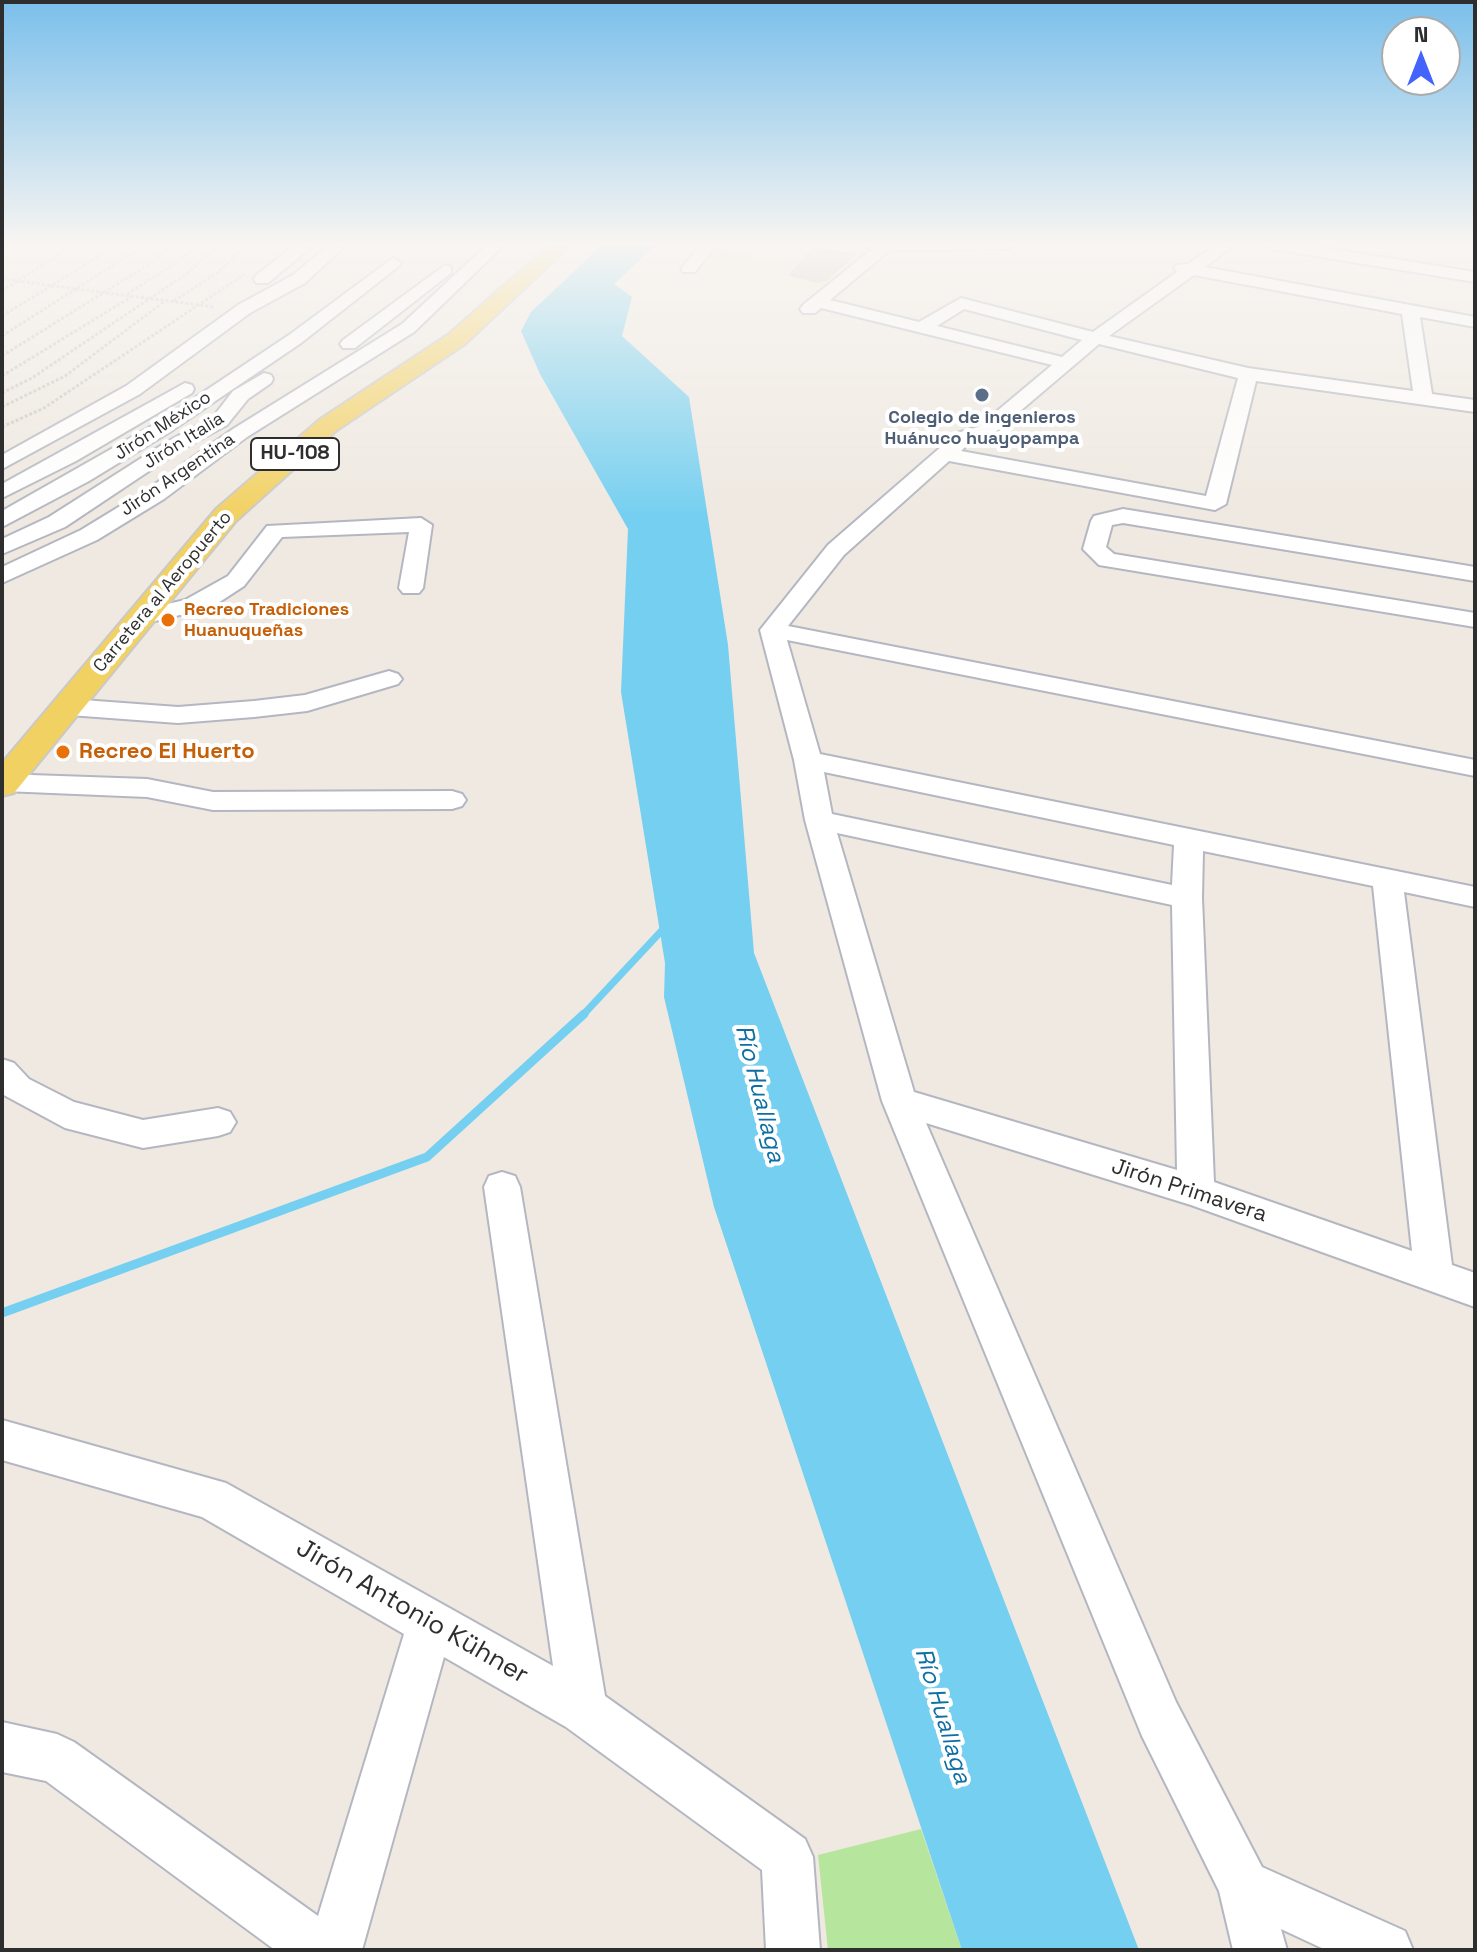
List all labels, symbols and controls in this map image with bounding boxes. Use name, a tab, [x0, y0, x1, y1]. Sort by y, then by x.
north arrow	[1381, 16, 1461, 96]
text: N	[1414, 20, 1428, 48]
marker: Colegio de ingenieros Huánuco huayopampa	[973, 386, 991, 404]
street label: Jirón México	[111, 387, 215, 465]
place label: Colegio de ingenieros Huánuco huayopampa	[885, 407, 1079, 450]
street label: Jirón Italia	[140, 408, 228, 474]
street label: Jirón Argentina	[117, 429, 239, 521]
road number: HU-108	[251, 438, 339, 470]
street label: Carretera al Aeropuerto	[89, 507, 237, 677]
place label: Recreo Tradiciones Huanuqueñas	[184, 599, 349, 642]
marker: Recreo Tradiciones Huanuqueñas	[159, 611, 177, 629]
place label: Recreo El Huerto	[79, 739, 255, 765]
marker: Recreo El Huerto	[54, 743, 72, 761]
water label: Río Huallaga	[728, 1022, 790, 1166]
street label: Jirón Primavera	[1108, 1153, 1270, 1229]
street label: Jirón Antonio Kühner	[290, 1533, 534, 1691]
water label: Río Huallaga	[908, 1645, 976, 1787]

